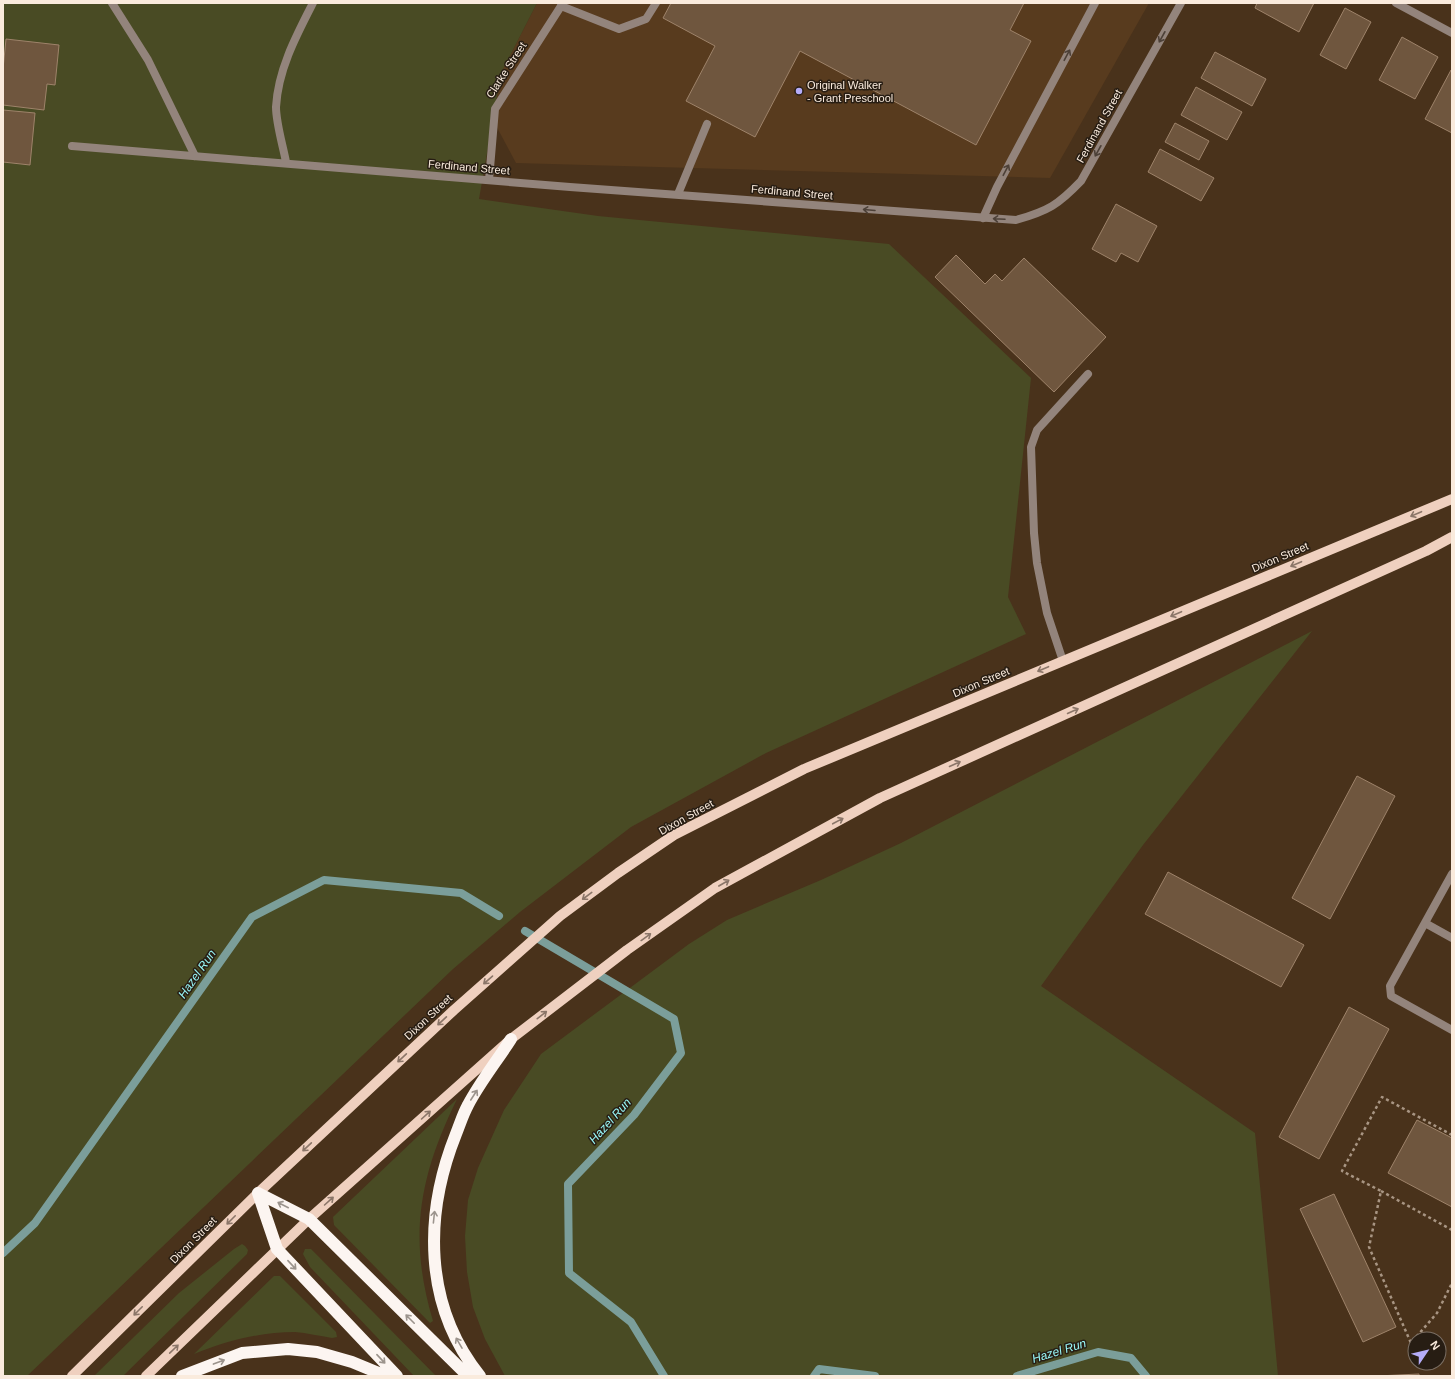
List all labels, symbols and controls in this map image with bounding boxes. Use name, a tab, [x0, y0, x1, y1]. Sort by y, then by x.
one-way arrow	[1157, 31, 1165, 43]
street label: Clarke Street	[483, 40, 529, 100]
one-way arrow	[1064, 49, 1071, 61]
place label: Original Walker - Grant Preschool	[807, 79, 893, 104]
marker: Original Walker - Grant Preschool	[794, 86, 804, 96]
street label: Ferdinand Street	[1074, 87, 1124, 165]
one-way arrow	[1094, 144, 1102, 156]
street label: Ferdinand Street	[428, 157, 510, 177]
one-way arrow	[1002, 164, 1010, 176]
street label: Ferdinand Street	[751, 182, 833, 202]
one-way arrow	[863, 206, 876, 213]
one-way arrow	[993, 215, 1006, 222]
one-way arrow	[1410, 510, 1422, 518]
street label: Dixon Street	[1250, 540, 1310, 574]
one-way arrow	[1290, 560, 1302, 568]
one-way arrow	[1170, 610, 1182, 618]
street label: Dixon Street	[951, 665, 1011, 699]
one-way arrow	[1038, 666, 1050, 673]
one-way arrow	[1067, 706, 1079, 714]
one-way arrow	[949, 760, 961, 767]
street label: Dixon Street	[657, 797, 715, 837]
one-way arrow	[832, 816, 844, 824]
one-way arrow	[718, 879, 730, 886]
one-way arrow	[581, 892, 592, 900]
one-way arrow	[640, 932, 651, 941]
water label: Hazel Run	[175, 947, 219, 1001]
one-way arrow	[483, 975, 493, 984]
street label: Dixon Street	[402, 992, 454, 1042]
one-way arrow	[536, 1011, 547, 1019]
one-way arrow	[437, 1016, 447, 1025]
one-way arrow	[397, 1053, 407, 1063]
one-way arrow	[471, 1089, 479, 1101]
water label: Hazel Run	[586, 1095, 634, 1147]
one-way arrow	[421, 1110, 431, 1119]
one-way arrow	[302, 1142, 312, 1152]
one-way arrow	[324, 1196, 334, 1206]
one-way arrow	[277, 1201, 289, 1208]
one-way arrow	[431, 1211, 438, 1224]
street label: Dixon Street	[167, 1214, 219, 1266]
one-way arrow	[226, 1215, 236, 1225]
one-way arrow	[287, 1259, 296, 1269]
one-way arrow	[133, 1306, 143, 1316]
one-way arrow	[405, 1314, 415, 1324]
north arrow	[1407, 1331, 1447, 1371]
water label: Hazel Run	[1030, 1336, 1088, 1366]
one-way arrow	[455, 1337, 463, 1349]
text: N	[1428, 1339, 1442, 1352]
one-way arrow	[169, 1344, 179, 1354]
one-way arrow	[376, 1354, 386, 1364]
one-way arrow	[212, 1358, 225, 1365]

